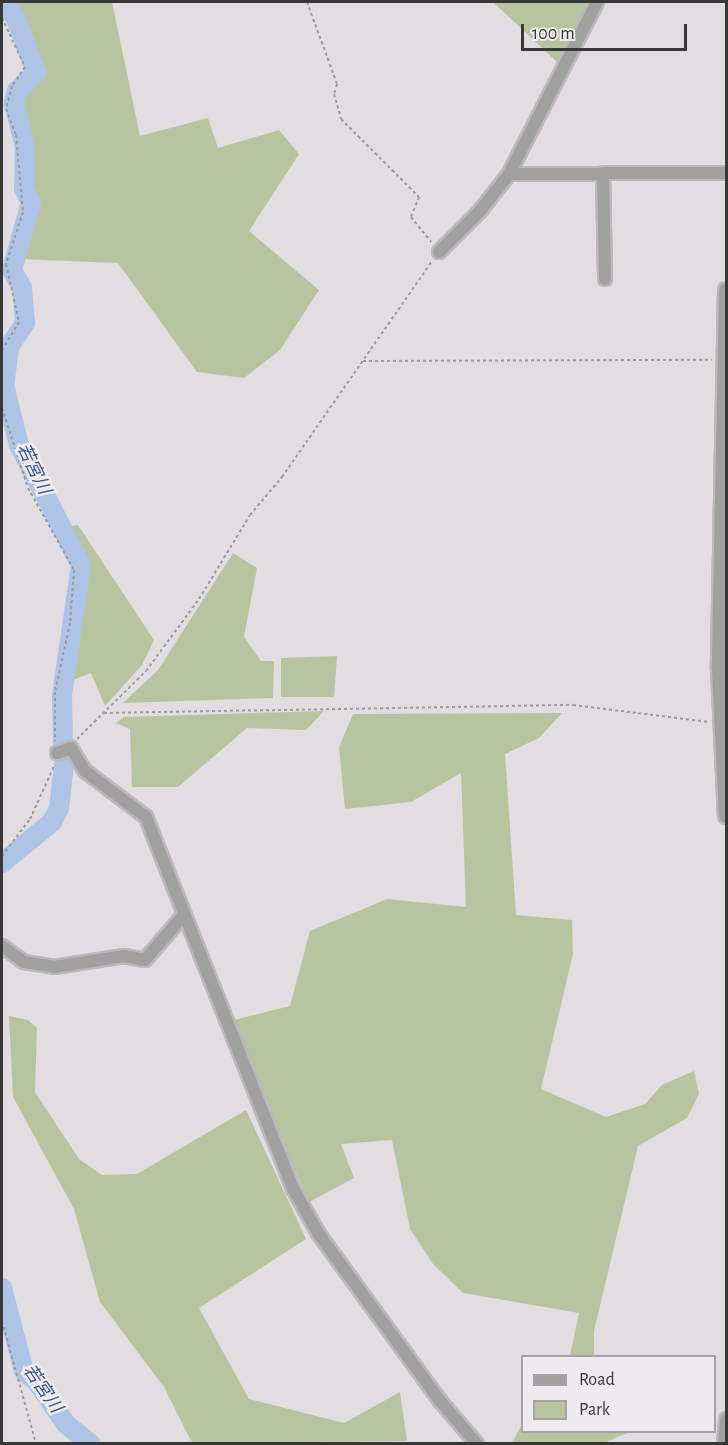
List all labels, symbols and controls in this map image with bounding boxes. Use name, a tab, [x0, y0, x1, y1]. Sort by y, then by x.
scale bar	[524, 12, 690, 50]
text: 100 m	[532, 25, 575, 43]
water label: 若宮川	[11, 440, 55, 498]
legend	[521, 1355, 716, 1433]
water label: 若宮川	[18, 1361, 66, 1417]
text: Road	[579, 1371, 615, 1389]
text: Park	[579, 1401, 610, 1419]

